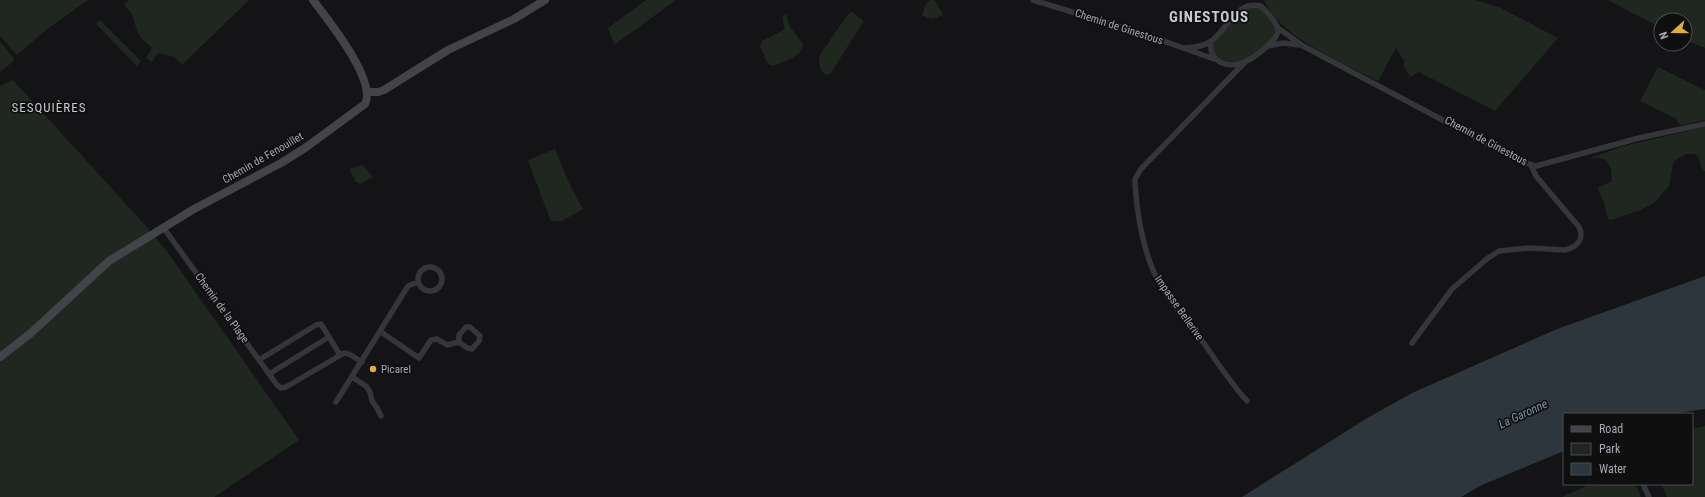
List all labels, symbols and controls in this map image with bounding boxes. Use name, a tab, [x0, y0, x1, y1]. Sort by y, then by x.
street label: Chemin de Ginestous	[1073, 7, 1165, 47]
district label: GINESTOUS	[1169, 8, 1249, 26]
north arrow	[1653, 12, 1693, 52]
text: N	[1657, 30, 1671, 41]
district label: SESQUIÈRES	[12, 100, 86, 115]
street label: Chemin de Ginestous	[1442, 114, 1530, 168]
street label: Chemin de Fenouillet	[220, 130, 306, 186]
street label: Chemin de la Plage	[192, 270, 252, 346]
street label: Impasse Bellerive	[1152, 273, 1206, 343]
place label: Picarel	[381, 363, 411, 376]
marker: Picarel	[368, 364, 378, 374]
water label: La Garonne	[1496, 396, 1550, 431]
legend	[1563, 413, 1693, 485]
text: Road	[1599, 422, 1623, 436]
text: Park	[1599, 442, 1621, 456]
text: Water	[1599, 462, 1627, 476]

